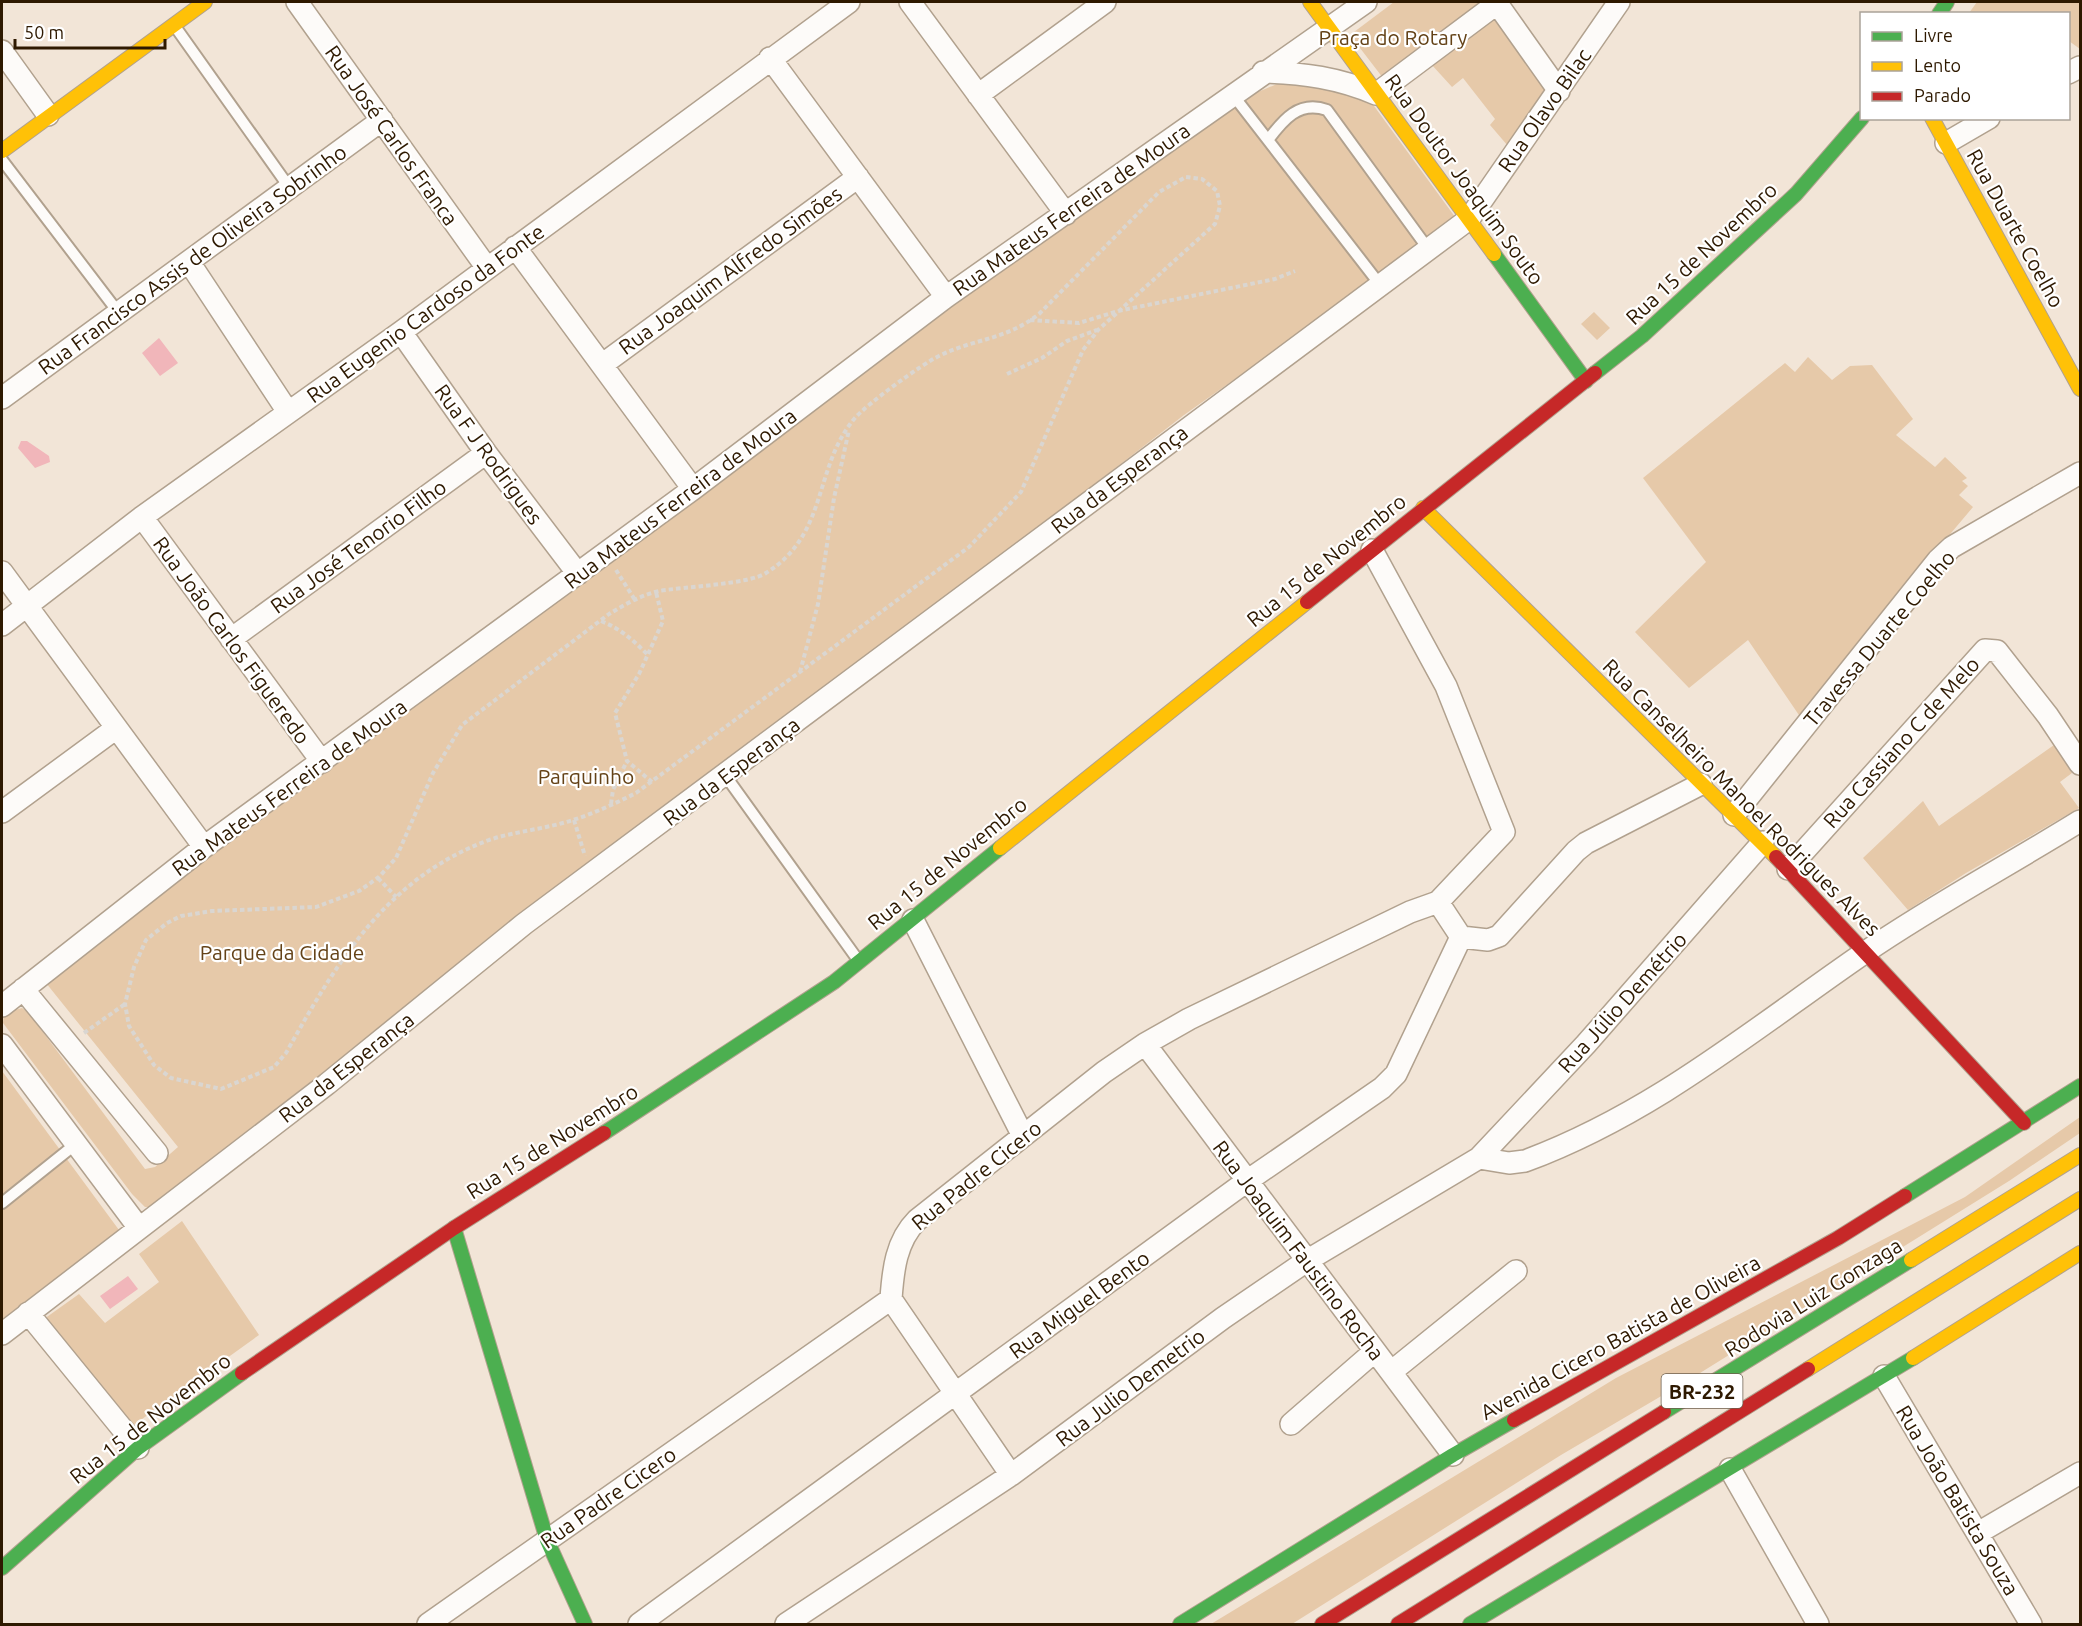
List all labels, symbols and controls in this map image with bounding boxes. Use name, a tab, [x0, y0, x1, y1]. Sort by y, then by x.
scale bar	[15, 12, 165, 50]
legend	[1860, 12, 2070, 120]
text: 50 m	[24, 22, 64, 42]
park label: Praça do Rotary	[1319, 25, 1467, 49]
text: Livre	[1914, 25, 1953, 45]
street label: Rua José Carlos Franca	[321, 40, 463, 230]
street label: Rua Olavo Bilac	[1493, 43, 1596, 176]
text: Lento	[1914, 55, 1961, 75]
street label: Rua Doutor Joaquim Souto	[1380, 69, 1550, 289]
text: Parado	[1914, 85, 1971, 105]
street label: Rua Mateus Ferreira de Moura	[948, 118, 1194, 300]
street label: Rua Francisco Assis de Oliveira Sobrinho	[33, 139, 351, 379]
street label: Rua Duarte Coelho	[1963, 145, 2069, 311]
street label: Rua 15 de Novembro	[1621, 177, 1781, 329]
street label: Rua Joaquim Alfredo Simões	[614, 181, 846, 359]
street label: Rua Eugenio Cardoso da Fonte	[302, 219, 548, 407]
street label: Rua F J Rodrigues	[430, 379, 548, 529]
street label: Rua Mateus Ferreira de Moura	[559, 403, 801, 593]
street label: Rua da Esperança	[1046, 420, 1192, 538]
street label: Rua José Tenorio Filho	[265, 474, 451, 618]
street label: Rua 15 de Novembro	[1242, 489, 1410, 631]
street label: Rua João Carlos Figueredo	[149, 532, 315, 748]
street label: Travessa Duarte Coelho	[1798, 545, 1960, 731]
street label: Rua Cassiano C de Melo	[1818, 652, 1984, 832]
street label: Rua Canselheiro Manoel Rodrigues Alves	[1599, 654, 1885, 940]
street label: Rua Mateus Ferreira de Moura	[167, 694, 411, 880]
street label: Rua da Esperança	[658, 712, 804, 830]
park label: Parquinho	[538, 764, 634, 788]
street label: Rua 15 de Novembro	[863, 792, 1031, 934]
street label: Rua Júlio Demétrio	[1553, 927, 1691, 1077]
park label: Parque da Cidade	[200, 940, 364, 964]
street label: Rua da Esperança	[274, 1007, 418, 1127]
street label: Rua 15 de Novembro	[462, 1078, 642, 1204]
street label: Rua Padre Cicero	[906, 1115, 1046, 1235]
street label: Rua Joaquim Faustino Rocha	[1209, 1135, 1389, 1365]
street label: Rodovia Luiz Gonzaga	[1720, 1233, 1906, 1361]
street label: Rua Miguel Bento	[1004, 1245, 1154, 1363]
street label: Avenida Cicero Batista de Oliveira	[1476, 1250, 1764, 1424]
street label: Rua Julio Demetrio	[1051, 1323, 1209, 1451]
street label: Rua 15 de Novembro	[65, 1348, 235, 1488]
road number: BR-232	[1662, 1374, 1742, 1408]
street label: Rua João Batista Souza	[1892, 1401, 2024, 1599]
street label: Rua Padre Cicero	[536, 1441, 680, 1553]

